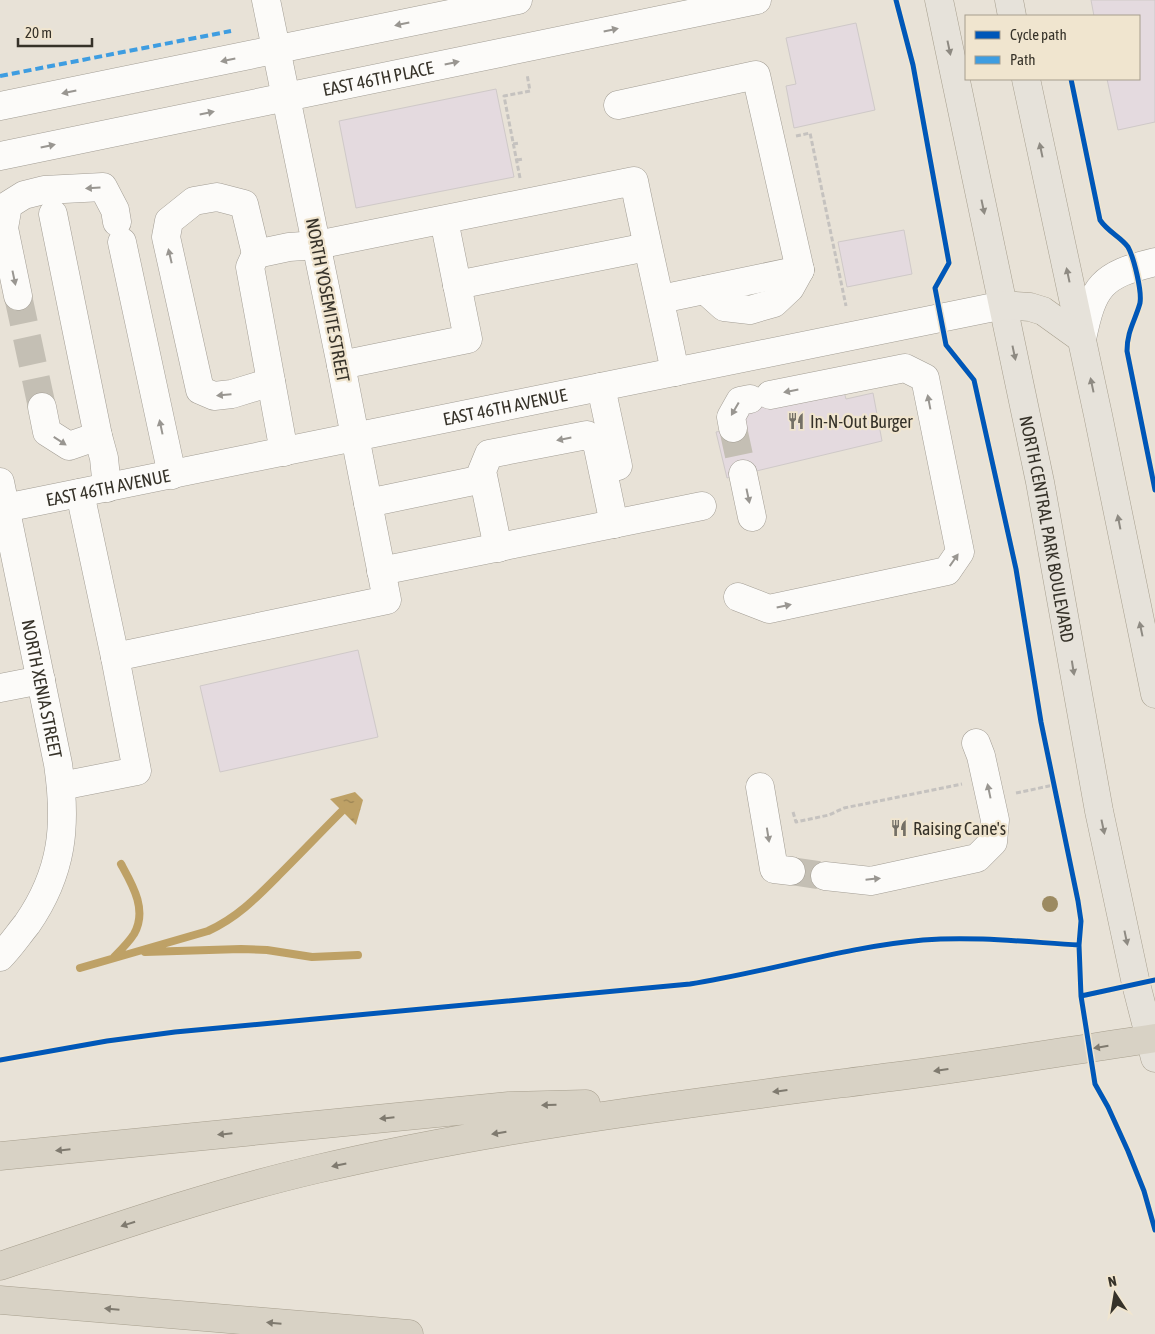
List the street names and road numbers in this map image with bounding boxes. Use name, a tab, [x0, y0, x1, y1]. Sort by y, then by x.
street label: EAST 46TH PLACE	[321, 56, 436, 100]
street label: NORTH YOSEMITE STREET	[302, 216, 354, 384]
street label: EAST 46TH AVENUE	[441, 384, 569, 429]
street label: NORTH CENTRAL PARK BOULEVARD	[1016, 414, 1079, 644]
street label: EAST 46TH AVENUE	[44, 464, 172, 510]
street label: NORTH XENIA STREET	[18, 618, 67, 760]

